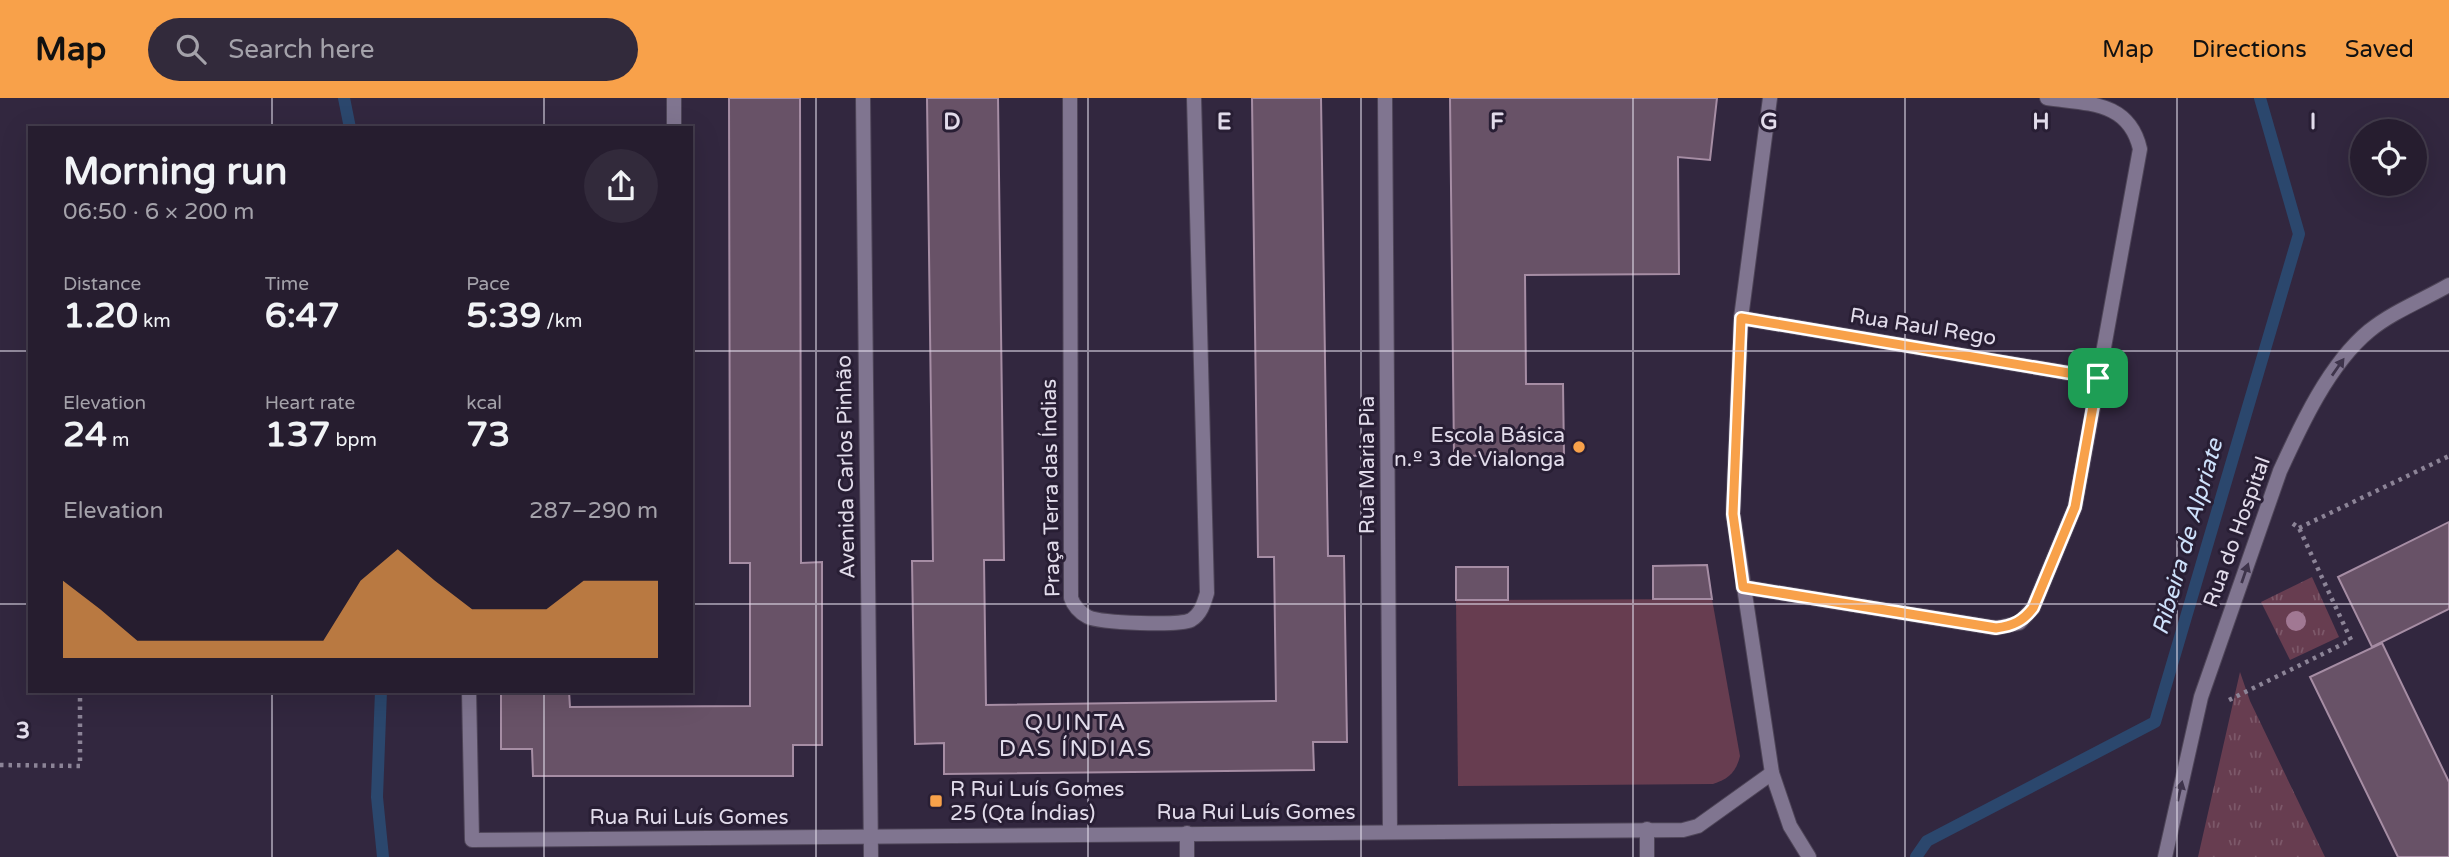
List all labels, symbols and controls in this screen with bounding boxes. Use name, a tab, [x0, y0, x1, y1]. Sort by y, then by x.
search box	[148, 18, 638, 81]
text: Map	[35, 30, 106, 69]
icon: search	[172, 30, 210, 68]
text: Search here	[228, 34, 374, 65]
text: Map	[2102, 35, 2154, 64]
text: Directions	[2192, 35, 2307, 64]
text: Saved	[2345, 35, 2414, 64]
text: D	[943, 108, 961, 136]
text: E	[1217, 108, 1231, 136]
text: F	[1490, 108, 1504, 136]
text: G	[1760, 108, 1778, 136]
text: H	[2032, 108, 2050, 136]
text: I	[2310, 108, 2316, 136]
map controls	[2350, 119, 2427, 196]
button: locate	[2350, 119, 2427, 196]
text: Morning run	[63, 149, 287, 195]
button: share	[584, 149, 658, 223]
text: 06:50 · 6 × 200 m	[63, 198, 254, 226]
text: Distance	[63, 273, 141, 295]
text: Time	[265, 273, 309, 295]
text: Pace	[466, 273, 510, 295]
text: 1.20	[63, 295, 138, 337]
text: 6:47	[265, 295, 340, 337]
text: 5:39	[466, 295, 541, 337]
street label: Rua Raul Rego	[1848, 303, 1998, 351]
text: km	[138, 310, 171, 332]
text: /km	[541, 310, 583, 332]
pin	[2068, 348, 2128, 408]
street label: Avenida Carlos Pinhão	[832, 355, 860, 579]
one-way arrow	[2331, 358, 2345, 376]
icon: arrive	[2079, 359, 2117, 397]
street label: Praça Terra das Índias	[1037, 379, 1065, 597]
text: Elevation	[63, 392, 146, 414]
text: Heart rate	[265, 392, 355, 414]
text: kcal	[466, 392, 502, 414]
street label: Rua Maria Pia	[1355, 396, 1380, 534]
text: 24	[63, 414, 107, 456]
text: 137	[265, 414, 331, 456]
text: 73	[466, 414, 510, 456]
place label: Escola Básica n.º 3 de Vialonga	[1394, 423, 1565, 472]
text: m	[107, 429, 129, 451]
text: bpm	[331, 429, 377, 451]
water label: Ribeira de Alpriate	[2147, 434, 2230, 638]
marker: Escola Básica n.º 3 de Vialonga	[1571, 439, 1587, 455]
street label: Rua do Hospital	[2198, 453, 2276, 611]
text: Elevation	[63, 497, 164, 525]
text: 287–290 m	[529, 497, 658, 525]
one-way arrow	[2240, 562, 2251, 583]
district label: QUINTA DAS ÍNDIAS	[999, 709, 1153, 763]
text: 3	[16, 717, 30, 745]
place label: R Rui Luís Gomes 25 (Qta Índias)	[950, 777, 1124, 826]
one-way arrow	[2175, 779, 2186, 801]
marker: R Rui Luís Gomes 25 (Qta Índias)	[928, 793, 944, 809]
street label: Rua Rui Luís Gomes	[1157, 800, 1356, 825]
street label: Rua Rui Luís Gomes	[590, 805, 789, 830]

